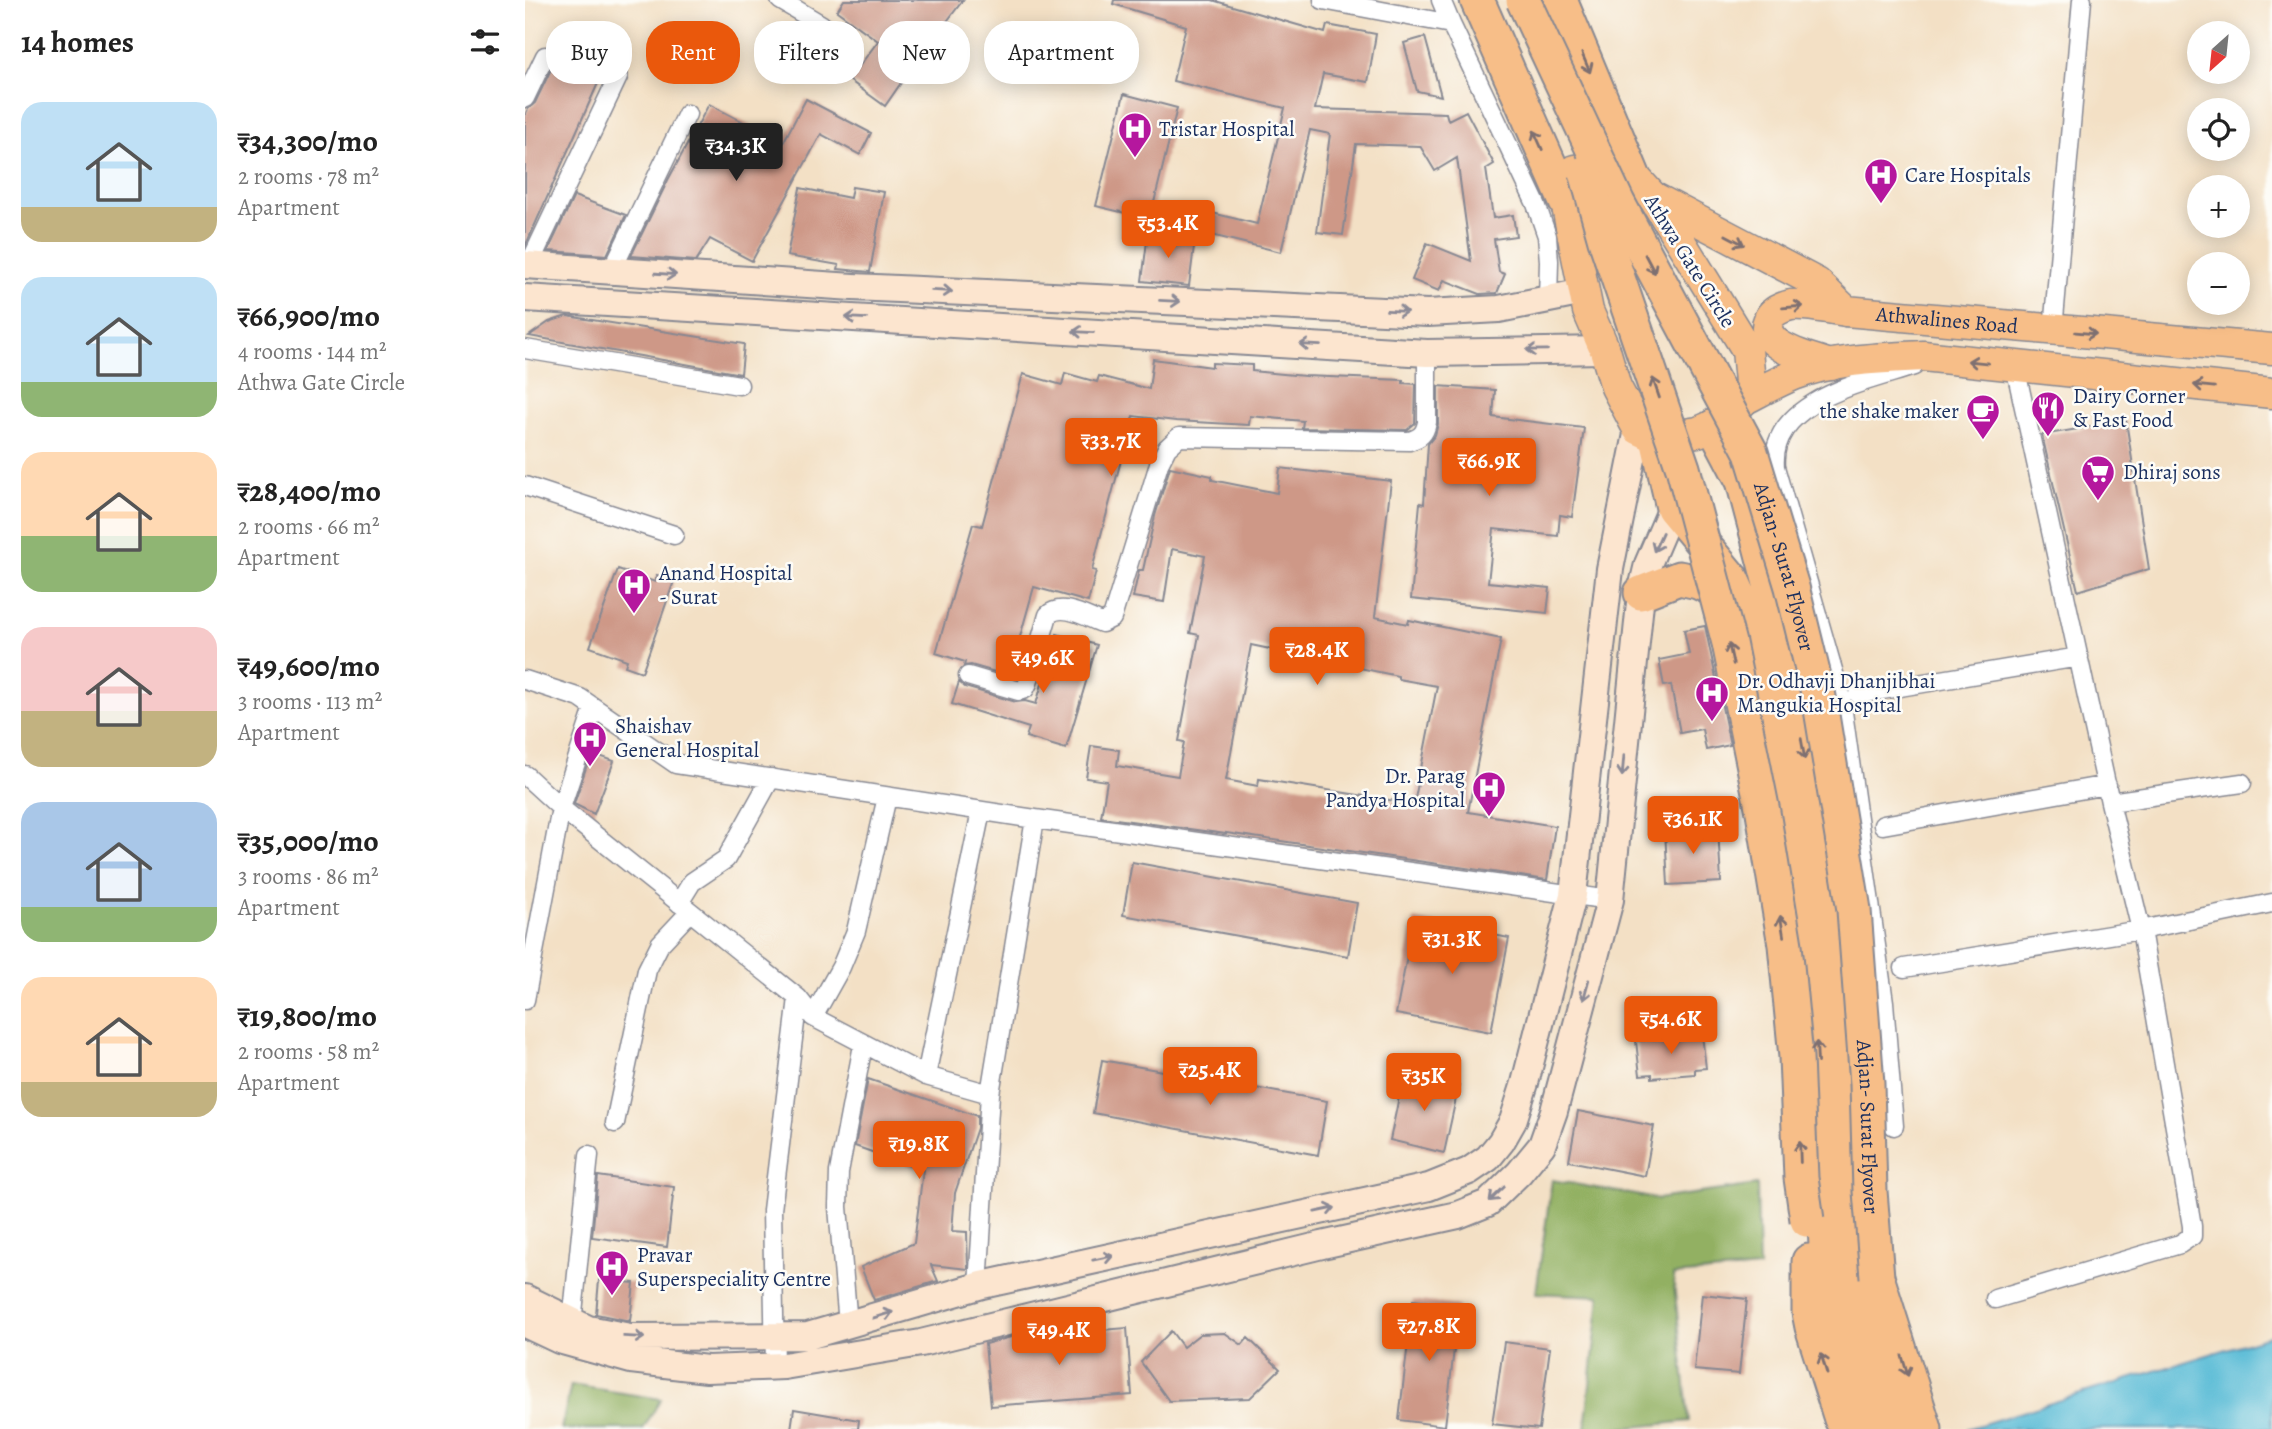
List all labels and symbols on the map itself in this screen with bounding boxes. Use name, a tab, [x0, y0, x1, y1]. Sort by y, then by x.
north arrow	[2187, 21, 2251, 84]
one-way arrow	[1580, 52, 1593, 73]
hospital icon: Tristar Hospital	[1116, 110, 1154, 159]
place label: Tristar Hospital	[1159, 115, 1294, 143]
pin: ₹34.3K	[679, 124, 793, 183]
one-way arrow	[1531, 130, 1544, 151]
hospital icon: Care Hospitals	[1862, 156, 1900, 205]
place label: Care Hospitals	[1905, 161, 2031, 189]
street label: Athwa Gate Circle	[1637, 188, 1742, 333]
pin: ₹53.4K	[1111, 201, 1225, 260]
one-way arrow	[1724, 234, 1745, 247]
one-way arrow	[1643, 253, 1657, 273]
one-way arrow	[655, 268, 677, 281]
one-way arrow	[931, 285, 954, 298]
one-way arrow	[1158, 295, 1181, 308]
one-way arrow	[1781, 300, 1804, 313]
street label: Athwalines Road	[1874, 300, 2020, 340]
one-way arrow	[1385, 305, 1408, 318]
one-way arrow	[845, 311, 867, 324]
one-way arrow	[1072, 325, 1095, 338]
one-way arrow	[2075, 327, 2097, 340]
one-way arrow	[1299, 339, 1322, 352]
one-way arrow	[1526, 343, 1549, 357]
one-way arrow	[1967, 355, 1990, 368]
one-way arrow	[1649, 378, 1661, 400]
one-way arrow	[2193, 379, 2216, 392]
place label: Dairy Corner & Fast Food	[2073, 382, 2186, 434]
restaurant icon: Dairy Corner & Fast Food	[2029, 389, 2067, 438]
cafe icon: the shake maker	[1964, 392, 2002, 441]
place label: the shake maker	[1820, 397, 1959, 425]
pin: ₹33.7K	[1054, 419, 1168, 478]
pin: ₹66.9K	[1432, 438, 1546, 498]
supermarket icon: Dhiraj sons	[2079, 453, 2117, 502]
place label: Dhiraj sons	[2123, 458, 2221, 486]
street label: Adjan- Surat Flyover	[1747, 478, 1821, 654]
one-way arrow	[1651, 531, 1664, 552]
place label: Anand Hospital - Surat	[658, 559, 792, 611]
hospital icon: Anand Hospital - Surat	[615, 566, 653, 615]
pin: ₹28.4K	[1260, 628, 1374, 687]
pin: ₹49.6K	[986, 636, 1100, 695]
one-way arrow	[1724, 643, 1738, 666]
place label: Dr. Odhavji Dhanjibhai Mangukia Hospital	[1737, 667, 1935, 719]
hospital icon: Dr. Odhavji Dhanjibhai Mangukia Hospital	[1693, 674, 1731, 723]
place label: Shaishav General Hospital	[615, 712, 759, 764]
hospital icon: Shaishav General Hospital	[571, 719, 609, 768]
one-way arrow	[1797, 738, 1810, 760]
one-way arrow	[1616, 754, 1629, 777]
place label: Dr. Parag Pandya Hospital	[1325, 762, 1465, 814]
hospital icon: Dr. Parag Pandya Hospital	[1470, 769, 1508, 818]
pin: ₹36.1K	[1636, 796, 1750, 856]
one-way arrow	[1775, 915, 1788, 938]
pin: ₹31.3K	[1395, 916, 1509, 976]
one-way arrow	[1579, 978, 1592, 1001]
pin: ₹54.6K	[1614, 996, 1728, 1056]
street label: Adjan- Surat Flyover	[1850, 1038, 1886, 1215]
one-way arrow	[1811, 1041, 1824, 1064]
pin: ₹25.4K	[1153, 1048, 1267, 1107]
pin: ₹35K	[1383, 1054, 1465, 1113]
pin: ₹19.8K	[862, 1122, 976, 1181]
one-way arrow	[1793, 1141, 1806, 1164]
one-way arrow	[1489, 1185, 1506, 1202]
one-way arrow	[1313, 1202, 1336, 1216]
place label: Pravar Superspeciality Centre	[637, 1241, 831, 1293]
hospital icon: Pravar Superspeciality Centre	[593, 1248, 631, 1297]
one-way arrow	[1091, 1251, 1114, 1265]
pin: ₹27.8K	[1372, 1304, 1486, 1363]
one-way arrow	[872, 1307, 894, 1320]
pin: ₹49.4K	[1002, 1308, 1116, 1367]
one-way arrow	[622, 1330, 645, 1343]
one-way arrow	[1817, 1353, 1830, 1375]
one-way arrow	[1899, 1354, 1912, 1376]

